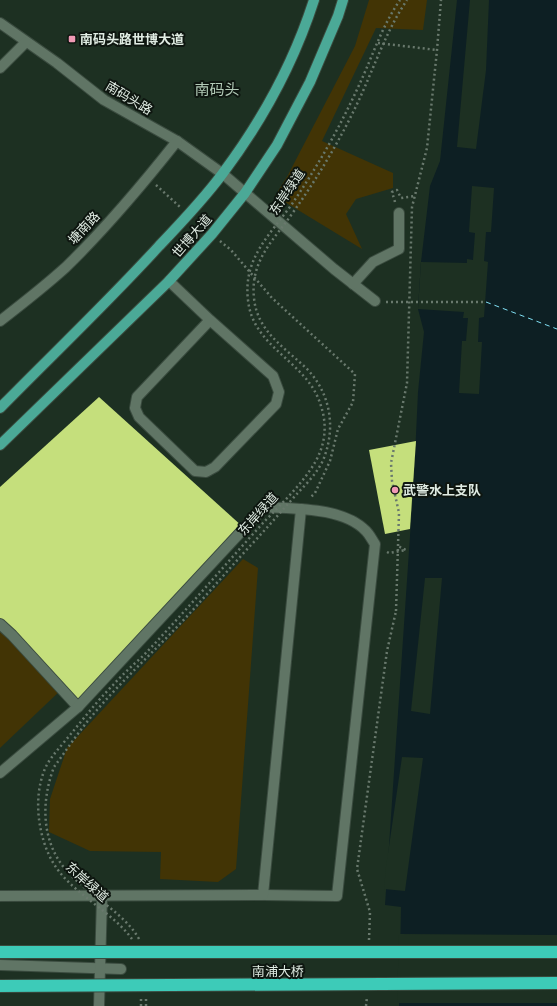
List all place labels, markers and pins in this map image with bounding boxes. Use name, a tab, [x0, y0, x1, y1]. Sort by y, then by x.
place label: 南码头路世博大道	[80, 32, 184, 47]
marker: 南码头路世博大道	[67, 34, 77, 44]
place label: 武警水上支队	[403, 483, 481, 498]
marker: 武警水上支队	[390, 485, 400, 495]

